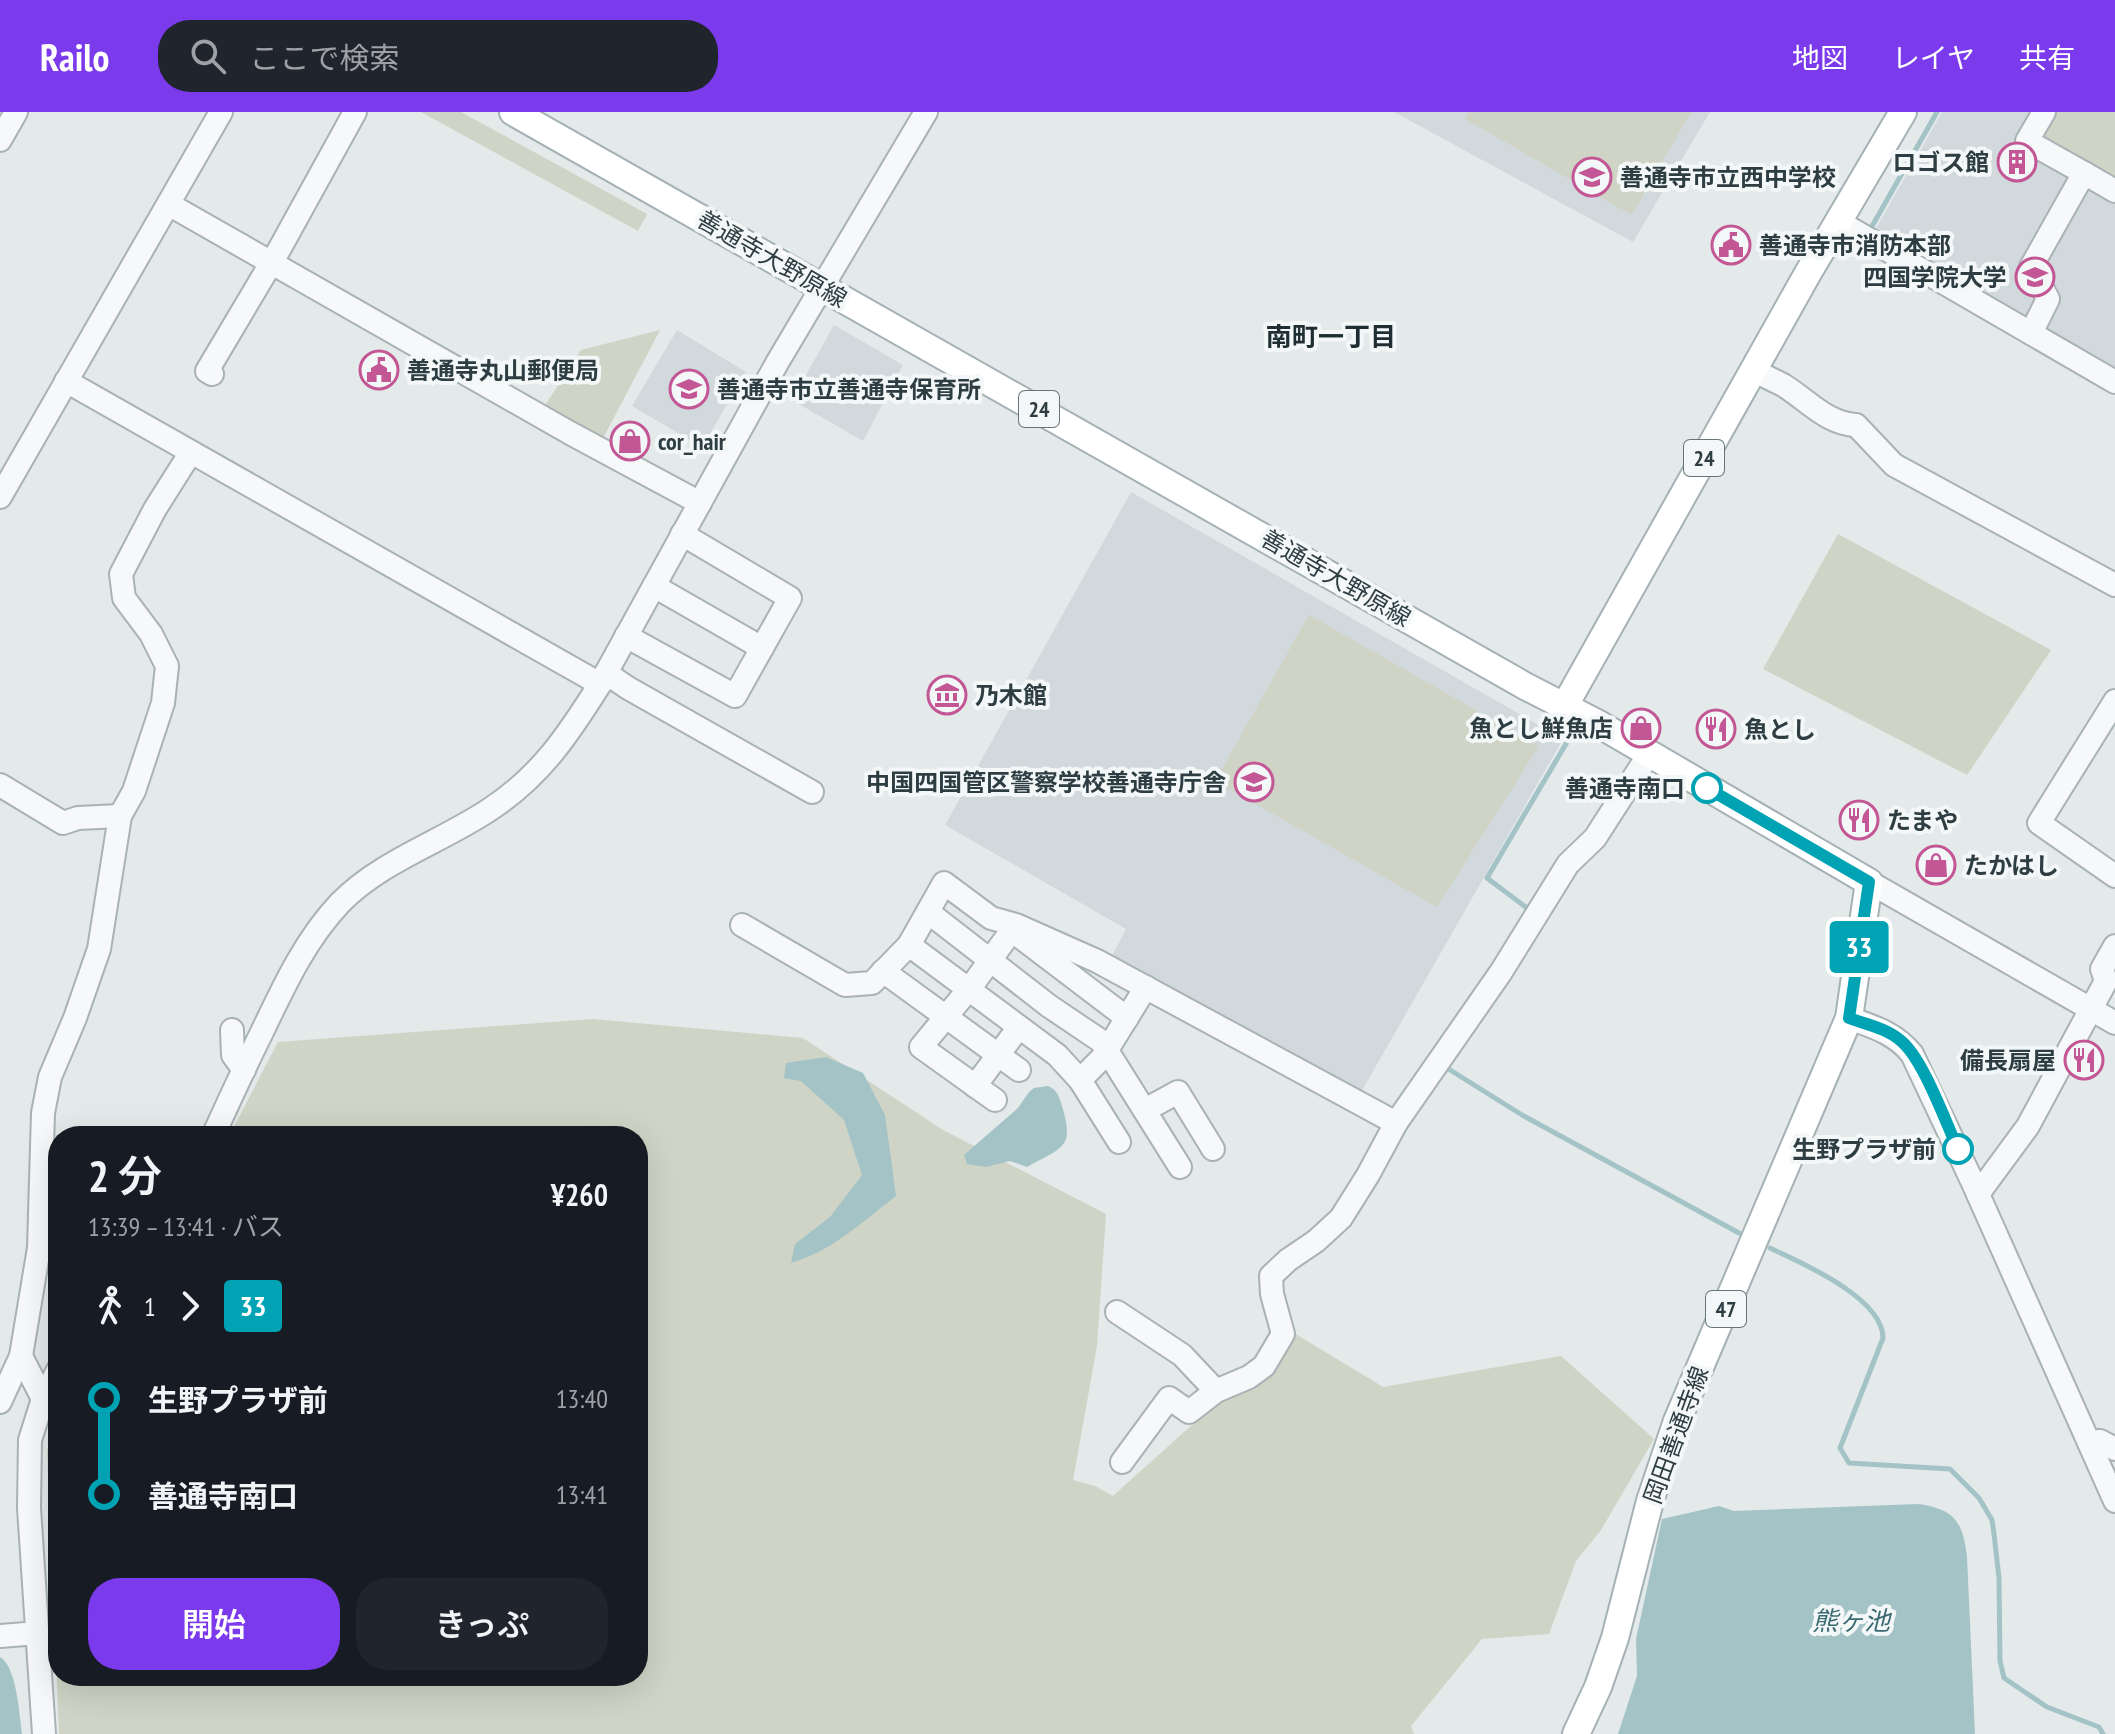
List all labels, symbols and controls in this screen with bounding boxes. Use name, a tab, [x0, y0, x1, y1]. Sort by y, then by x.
search box	[158, 20, 718, 92]
text: Railo	[40, 32, 110, 81]
icon: search	[186, 34, 230, 78]
text: ここで検索	[250, 38, 400, 77]
text: 地図	[1792, 39, 1848, 76]
text: レイヤ	[1892, 39, 1975, 76]
text: 共有	[2019, 39, 2075, 76]
building icon: ロゴス館	[1996, 141, 2038, 183]
place label: ロゴス館	[1893, 147, 1989, 178]
school or university icon: 善通寺市立西中学校	[1571, 156, 1613, 198]
place label: 善通寺市立西中学校	[1620, 162, 1836, 193]
street label: 善通寺大野原線	[692, 204, 852, 314]
public building icon: 善通寺市消防本部	[1710, 224, 1752, 266]
place label: 善通寺市消防本部	[1759, 230, 1951, 261]
school or university icon: 四国学院大学	[2014, 256, 2056, 298]
place label: 四国学院大学	[1863, 262, 2007, 293]
district label: 南町一丁目	[1266, 320, 1396, 353]
public building icon: 善通寺丸山郵便局	[358, 349, 400, 391]
place label: 善通寺丸山郵便局	[407, 355, 599, 386]
school or university icon: 善通寺市立善通寺保育所	[668, 368, 710, 410]
place label: 善通寺市立善通寺保育所	[717, 374, 981, 405]
road number: 24	[1019, 391, 1059, 427]
shop icon: cor_hair	[609, 420, 651, 462]
place label: cor_hair	[658, 426, 727, 457]
road number: 24	[1684, 440, 1724, 476]
street label: 善通寺大野原線	[1256, 523, 1416, 633]
museum icon: 乃木館	[926, 674, 968, 716]
place label: 乃木館	[975, 680, 1047, 711]
shop icon: 魚とし鮮魚店	[1620, 707, 1662, 749]
restaurant icon: 魚とし	[1695, 708, 1737, 750]
place label: 魚とし鮮魚店	[1469, 713, 1613, 744]
place label: 魚とし	[1744, 714, 1816, 745]
school or university icon: 中国四国管区警察学校善通寺庁舎	[1233, 761, 1275, 803]
place label: 中国四国管区警察学校善通寺庁舎	[866, 767, 1226, 798]
place label: 善通寺南口	[1565, 773, 1685, 804]
marker: 善通寺南口	[1692, 773, 1722, 803]
restaurant icon: たまや	[1838, 799, 1880, 841]
place label: たまや	[1887, 805, 1958, 836]
shop icon: たかはし	[1915, 844, 1957, 886]
place label: たかはし	[1964, 850, 2059, 881]
line badge: 33	[1823, 921, 1895, 973]
text: 33	[1846, 928, 1872, 965]
restaurant icon: 備長扇屋	[2063, 1039, 2105, 1081]
place label: 備長扇屋	[1960, 1045, 2056, 1076]
place label: 生野プラザ前	[1792, 1134, 1936, 1165]
marker: 生野プラザ前	[1943, 1134, 1973, 1164]
text: 2 分	[88, 1147, 162, 1204]
text: ¥260	[551, 1175, 608, 1214]
text: 13:39 – 13:41 · バス	[88, 1210, 284, 1243]
icon: walk	[88, 1284, 132, 1328]
icon: forward	[168, 1284, 212, 1328]
text: 33	[240, 1287, 266, 1324]
text: 1	[144, 1290, 156, 1323]
road number: 47	[1706, 1291, 1746, 1327]
street label: 岡田善通寺線	[1637, 1362, 1715, 1508]
text: 生野プラザ前	[148, 1380, 328, 1419]
text: 13:40	[556, 1382, 608, 1415]
text: 善通寺南口	[148, 1476, 298, 1515]
text: 13:41	[556, 1478, 608, 1511]
button: 開始	[88, 1578, 340, 1670]
button: きっぷ	[356, 1578, 608, 1670]
water label: 熊ヶ池	[1812, 1604, 1893, 1637]

